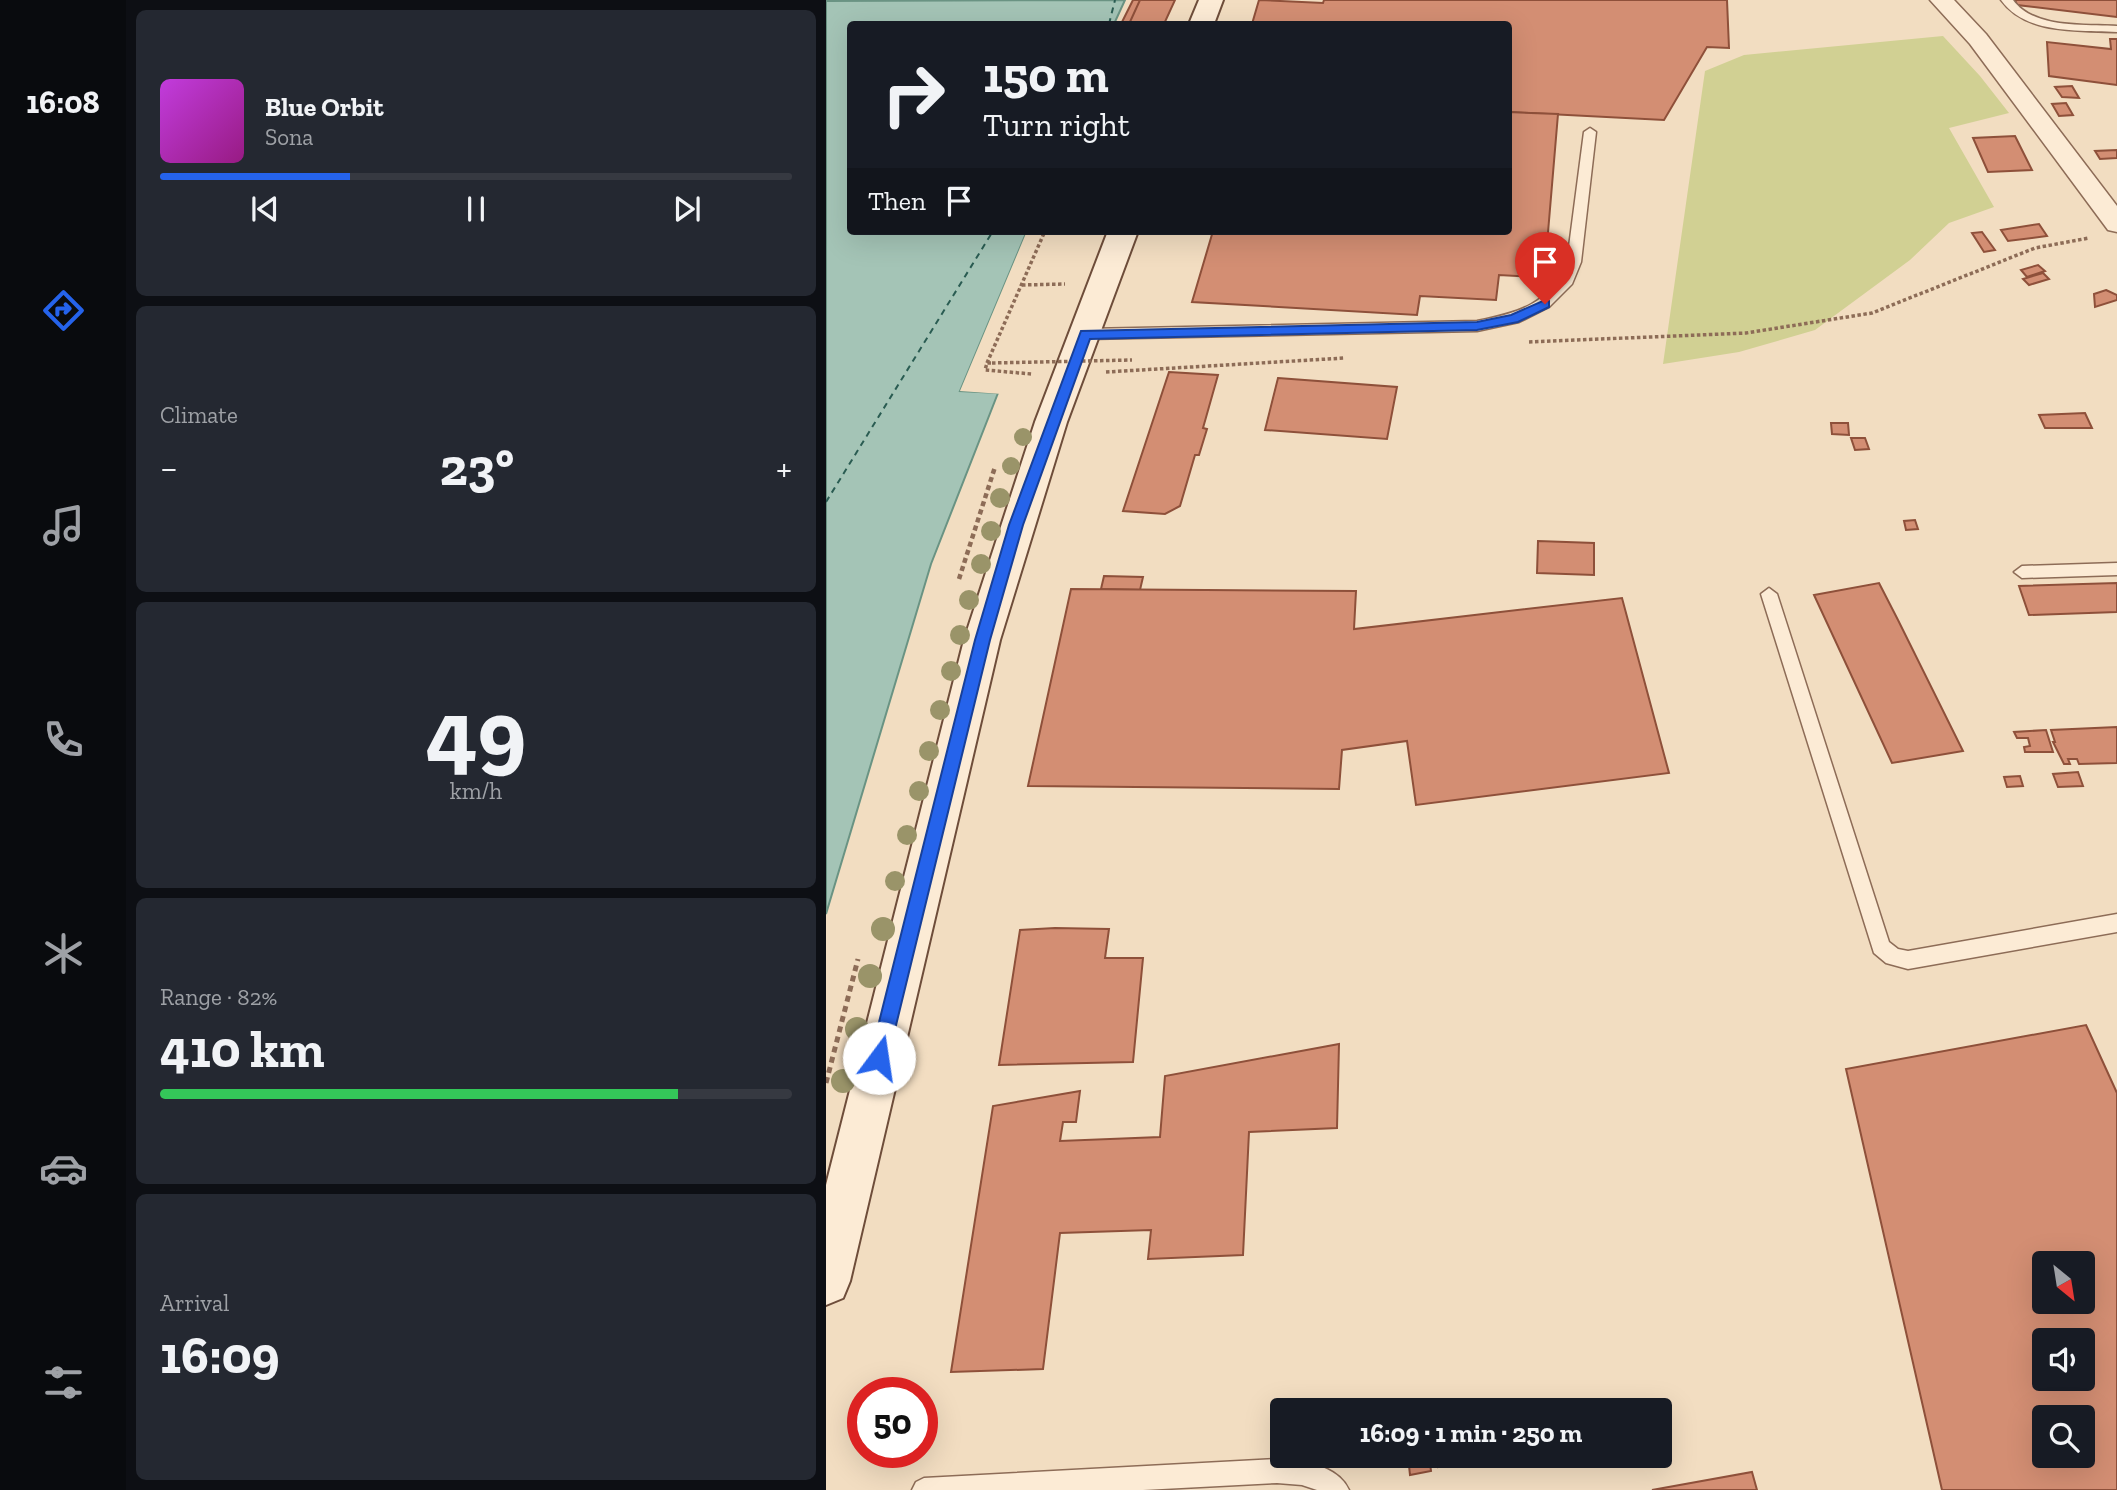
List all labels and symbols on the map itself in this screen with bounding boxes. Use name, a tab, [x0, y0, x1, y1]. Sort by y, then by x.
pin	[1515, 232, 1575, 304]
position arrow	[842, 1021, 916, 1095]
north arrow	[2032, 1251, 2095, 1314]
speed limit sign: 50	[847, 1377, 938, 1468]

